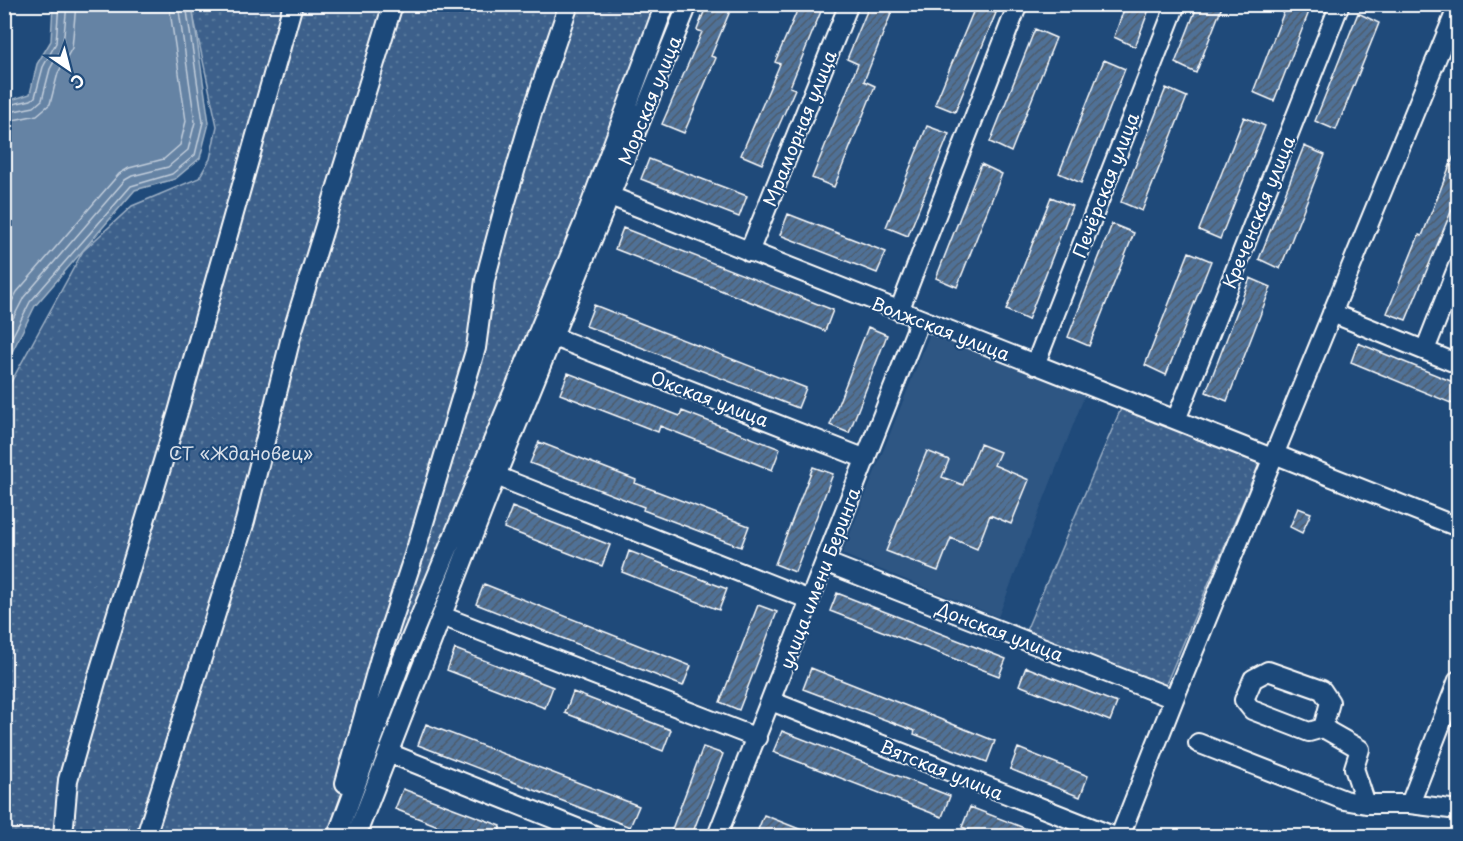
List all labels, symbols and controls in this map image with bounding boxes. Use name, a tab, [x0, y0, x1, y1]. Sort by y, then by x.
street label: Морская улица	[611, 31, 687, 169]
north arrow	[39, 39, 99, 99]
street label: Мраморная улица	[755, 45, 843, 210]
text: С	[66, 69, 90, 95]
street label: Печёрская улица	[1065, 108, 1145, 262]
street label: Креченская улица	[1215, 131, 1301, 293]
street label: Волжская улица	[868, 289, 1015, 367]
street label: Окская улица	[647, 363, 773, 433]
park label: СТ «Ждановец»	[169, 439, 313, 466]
street label: улица имени Беринга	[772, 482, 866, 673]
street label: Донская улица	[932, 594, 1068, 668]
street label: Вятская улица	[876, 732, 1008, 806]

